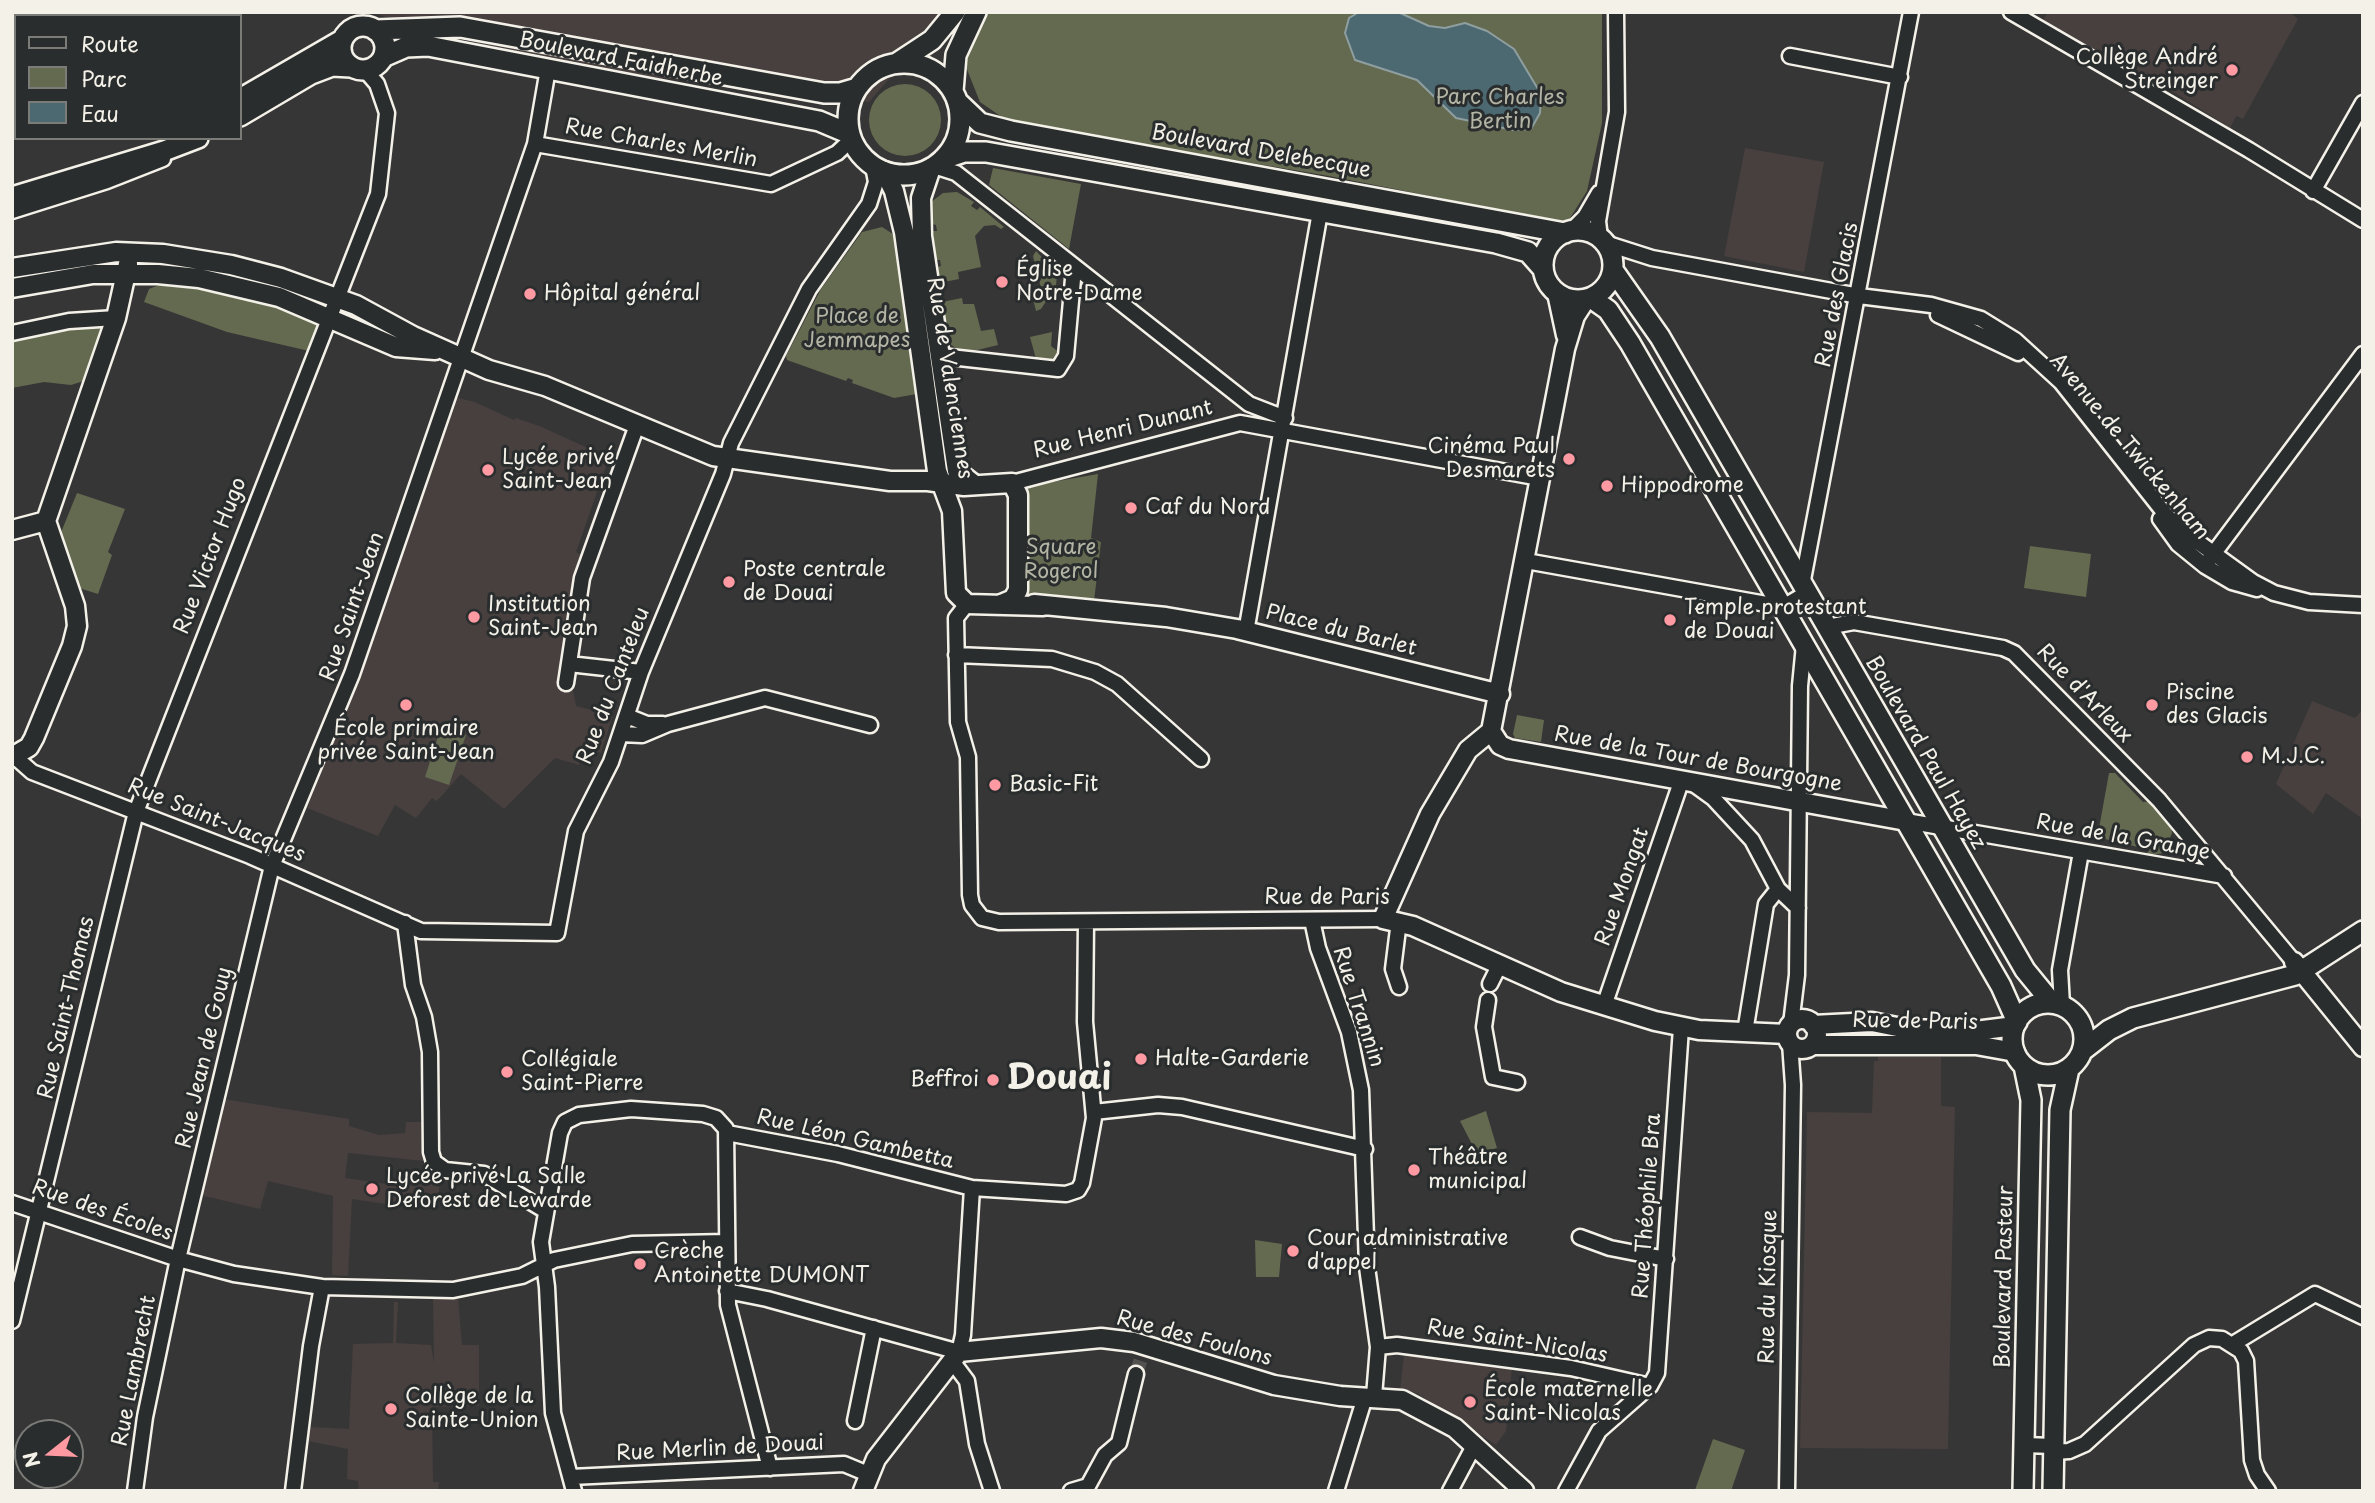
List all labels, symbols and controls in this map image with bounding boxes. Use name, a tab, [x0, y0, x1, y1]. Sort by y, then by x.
legend	[14, 14, 242, 140]
text: Route	[81, 27, 139, 59]
street label: Boulevard Faidherbe	[517, 28, 725, 92]
place label: Collège André Streinger	[2075, 45, 2218, 95]
text: Parc	[81, 62, 127, 94]
marker: Collège André Streinger	[2224, 62, 2240, 78]
park label: Parc Charles Bertin	[1435, 85, 1565, 135]
text: Eau	[81, 97, 119, 129]
street label: Rue Charles Merlin	[563, 115, 759, 173]
street label: Boulevard Delebecque	[1149, 120, 1373, 184]
street label: Rue des Glacis	[1812, 220, 1864, 370]
place label: Église Notre-Dame	[1016, 257, 1143, 307]
marker: Église Notre-Dame	[994, 274, 1010, 290]
street label: Rue de Valenciennes	[921, 275, 977, 481]
place label: Hôpital général	[544, 281, 700, 307]
marker: Hôpital général	[522, 286, 538, 302]
park label: Place de Jemmapes	[804, 304, 910, 354]
street label: Avenue de Twickenham	[2044, 349, 2214, 545]
street label: Rue Henri Dunant	[1031, 396, 1215, 464]
place label: Cinéma Paul Desmarets	[1427, 434, 1555, 484]
place label: Lycée privé Saint-Jean	[502, 445, 615, 495]
marker: Cinéma Paul Desmarets	[1561, 451, 1577, 467]
marker: Lycée privé Saint-Jean	[480, 462, 496, 478]
place label: Hippodrome	[1621, 473, 1744, 499]
street label: Rue Victor Hugo	[170, 474, 252, 638]
marker: Hippodrome	[1599, 478, 1615, 494]
place label: Caf du Nord	[1145, 495, 1270, 521]
marker: Caf du Nord	[1123, 500, 1139, 516]
street label: Rue Saint-Jean	[316, 529, 390, 685]
park label: Square Rogerol	[1023, 535, 1099, 585]
place label: Poste centrale de Douai	[743, 557, 886, 607]
marker: Poste centrale de Douai	[721, 574, 737, 590]
place label: Institution Saint-Jean	[488, 592, 598, 642]
place label: Temple protestant de Douai	[1684, 595, 1867, 645]
street label: Place du Barlet	[1263, 600, 1419, 662]
street label: Rue du Canteleu	[572, 604, 656, 768]
marker: Institution Saint-Jean	[466, 609, 482, 625]
marker: Temple protestant de Douai	[1662, 612, 1678, 628]
street label: Rue d'Arleux	[2031, 640, 2137, 748]
street label: Boulevard Paul Hayez	[1859, 652, 1991, 854]
place label: Piscine des Glacis	[2166, 680, 2267, 730]
marker: École primaire privée Saint-Jean	[398, 697, 414, 713]
marker: Piscine des Glacis	[2144, 697, 2160, 713]
place label: École primaire privée Saint-Jean	[317, 716, 495, 766]
street label: Rue de la Tour de Bourgogne	[1552, 722, 1844, 798]
place label: M.J.C.	[2261, 744, 2325, 770]
marker: M.J.C.	[2239, 749, 2255, 765]
place label: Basic-Fit	[1009, 772, 1098, 798]
street label: Rue Saint-Jacques	[124, 774, 308, 868]
marker: Basic-Fit	[987, 777, 1003, 793]
street label: Rue de la Grange	[2034, 810, 2212, 866]
street label: Rue Mongat	[1591, 825, 1655, 949]
street label: Rue de Paris	[1264, 885, 1390, 911]
street label: Rue Saint-Thomas	[34, 914, 100, 1102]
street label: Rue Trannin	[1327, 944, 1389, 1070]
street label: Rue Jean de Gouy	[172, 965, 238, 1151]
street label: Rue de Paris	[1852, 1008, 1978, 1036]
place label: Halte-Garderie	[1155, 1046, 1309, 1072]
place label: Collégiale Saint-Pierre	[521, 1047, 643, 1097]
marker: Halte-Garderie	[1133, 1051, 1149, 1067]
district label: Douai	[1006, 1058, 1112, 1100]
marker: Collégiale Saint-Pierre	[499, 1064, 515, 1080]
place label: Beffroi	[910, 1067, 979, 1093]
marker: Beffroi	[985, 1072, 1001, 1088]
street label: Rue Léon Gambetta	[754, 1105, 956, 1175]
street label: Rue Théophile Bra	[1629, 1112, 1667, 1300]
place label: Théâtre municipal	[1428, 1145, 1527, 1195]
marker: Théâtre municipal	[1406, 1162, 1422, 1178]
place label: Lycée privé La Salle Deforest de Lewarde	[386, 1164, 592, 1214]
street label: Rue des Écoles	[28, 1175, 176, 1247]
marker: Lycée privé La Salle Deforest de Lewarde	[364, 1181, 380, 1197]
street label: Boulevard Pasteur	[1991, 1185, 2019, 1369]
street label: Rue du Kiosque	[1755, 1210, 1783, 1364]
place label: Cour administrative d'appel	[1307, 1226, 1508, 1276]
place label: Crèche Antoinette DUMONT	[654, 1239, 869, 1289]
marker: Cour administrative d'appel	[1285, 1243, 1301, 1259]
marker: Crèche Antoinette DUMONT	[632, 1256, 648, 1272]
street label: Rue Lambrecht	[108, 1293, 162, 1449]
street label: Rue des Foulons	[1113, 1306, 1275, 1372]
street label: Rue Saint-Nicolas	[1425, 1315, 1609, 1369]
place label: École maternelle Saint-Nicolas	[1484, 1377, 1653, 1427]
place label: Collège de la Sainte-Union	[405, 1384, 539, 1434]
marker: École maternelle Saint-Nicolas	[1462, 1394, 1478, 1410]
marker: Collège de la Sainte-Union	[383, 1401, 399, 1417]
north arrow	[14, 1419, 84, 1489]
street label: Rue Merlin de Douai	[615, 1431, 825, 1467]
text: N	[15, 1448, 47, 1471]

